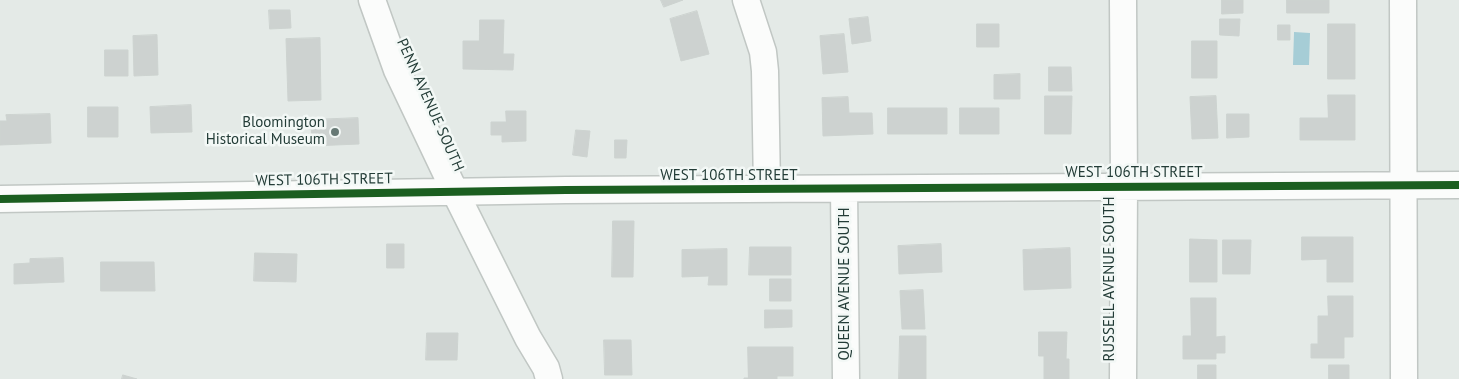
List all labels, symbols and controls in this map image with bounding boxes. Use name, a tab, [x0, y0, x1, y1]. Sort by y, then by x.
street label: PENN AVENUE SOUTH	[393, 36, 467, 174]
place label: Bloomington Historical Museum	[206, 114, 325, 149]
marker: Bloomington Historical Museum	[329, 126, 341, 138]
street label: WEST 106TH STREET	[1065, 164, 1203, 182]
street label: WEST 106TH STREET	[660, 167, 798, 185]
street label: WEST 106TH STREET	[255, 170, 393, 190]
street label: RUSSELL AVENUE SOUTH	[1101, 196, 1119, 362]
street label: QUEEN AVENUE SOUTH	[836, 207, 854, 361]

